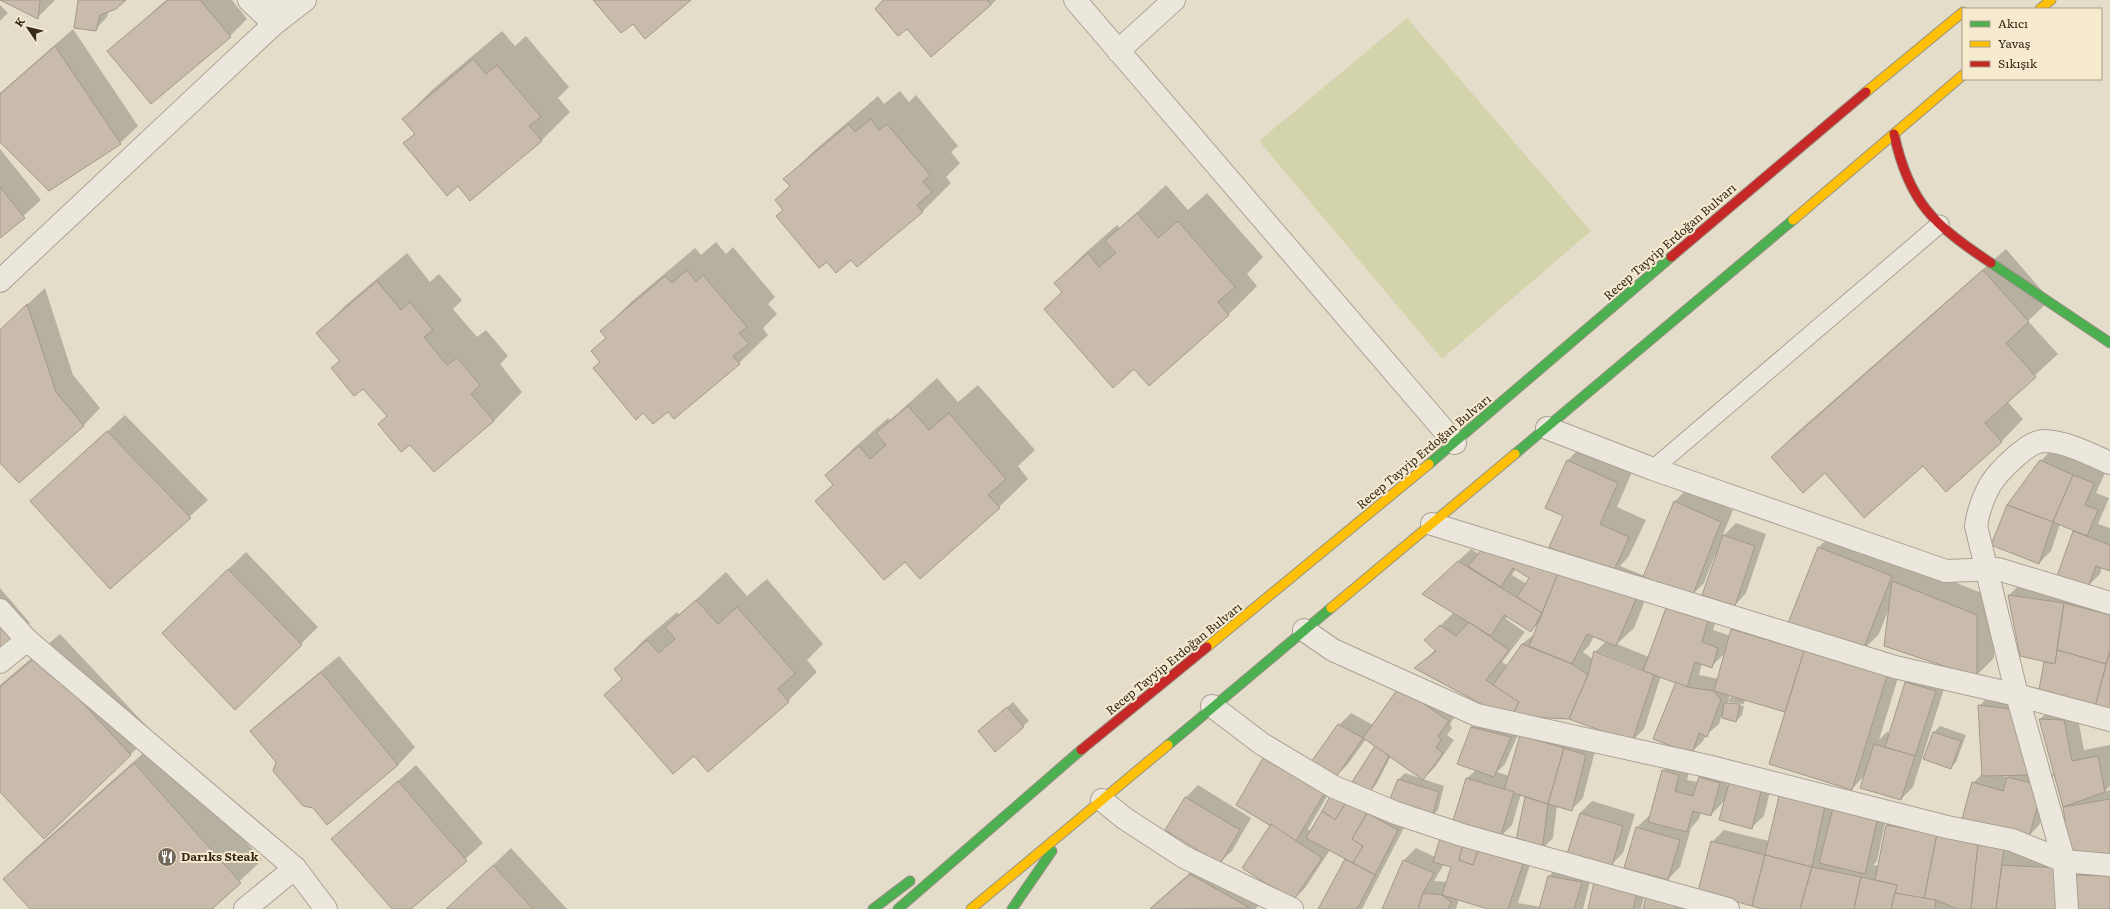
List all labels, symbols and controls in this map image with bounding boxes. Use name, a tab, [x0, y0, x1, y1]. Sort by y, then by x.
north arrow	[8, 8, 48, 48]
legend	[1962, 8, 2102, 80]
text: K	[10, 13, 28, 30]
text: Akıcı	[1998, 14, 2028, 32]
text: Yavaş	[1998, 34, 2031, 52]
text: Sıkışık	[1998, 54, 2038, 72]
street label: Recep Tayyip Erdoğan Bulvarı	[1599, 178, 1740, 304]
street label: Recep Tayyip Erdoğan Bulvarı	[1352, 389, 1495, 513]
street label: Recep Tayyip Erdoğan Bulvarı	[1101, 598, 1245, 719]
restaurant icon: Darıks Steak	[156, 846, 178, 868]
place label: Darıks Steak	[181, 847, 260, 865]

